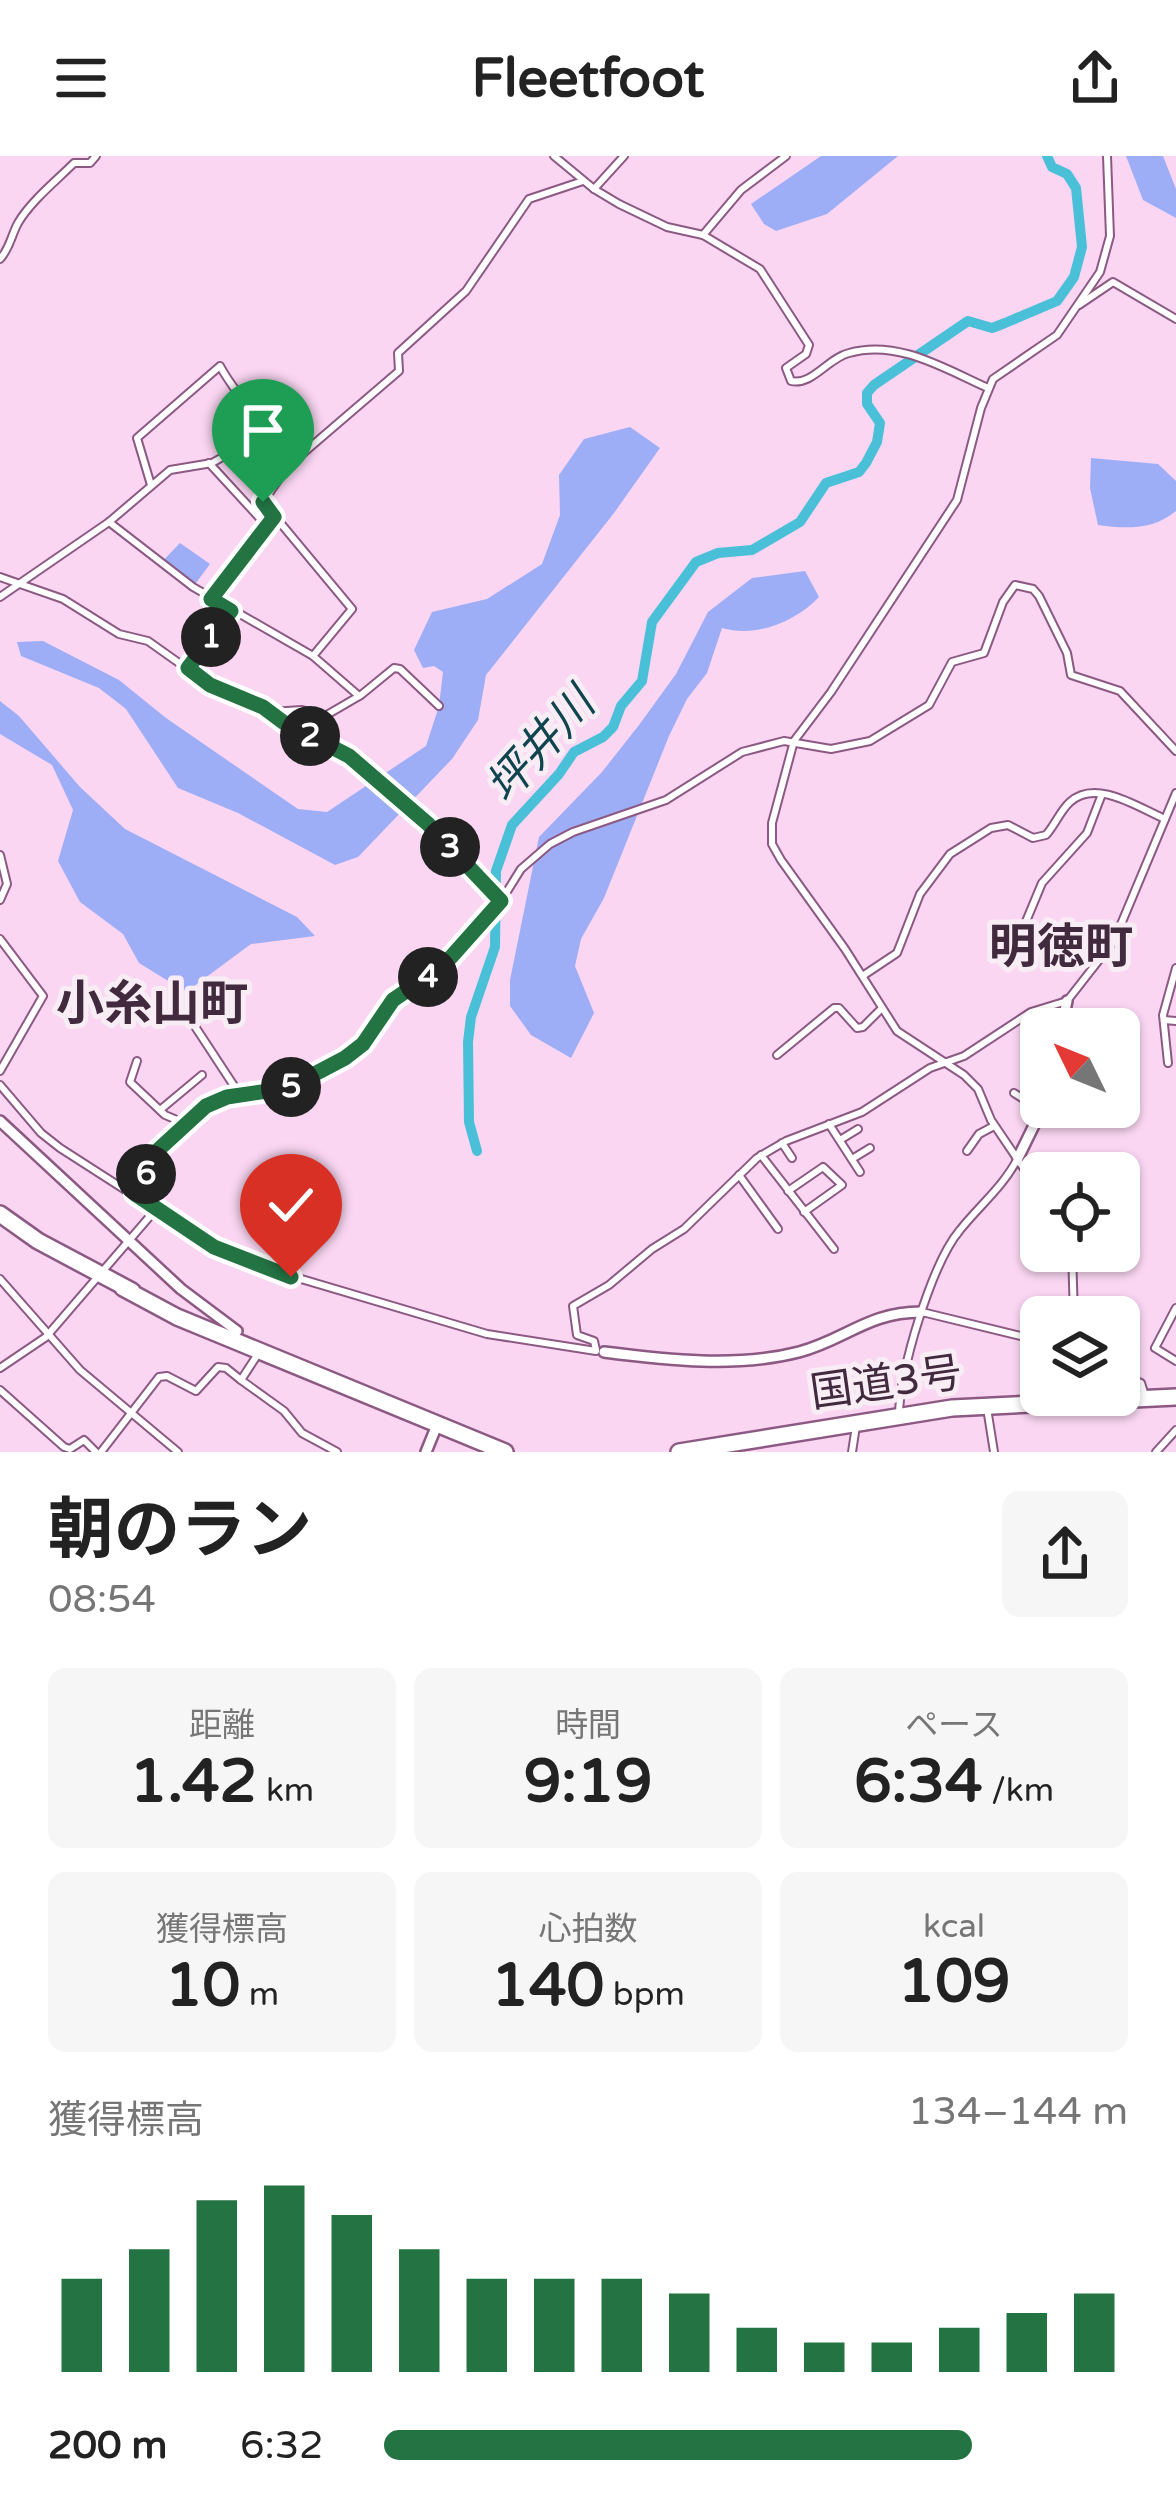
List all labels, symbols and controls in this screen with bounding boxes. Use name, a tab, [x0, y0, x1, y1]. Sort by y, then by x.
icon: menu	[48, 45, 114, 111]
icon: share	[1062, 45, 1128, 111]
text: Fleetfoot	[472, 46, 704, 111]
pin	[212, 379, 314, 502]
icon: arrive	[230, 397, 296, 463]
pin: 1	[181, 607, 241, 667]
text: 1	[201, 617, 221, 656]
water label: 坪井川	[476, 675, 609, 814]
pin: 2	[280, 706, 340, 766]
text: 2	[300, 716, 320, 755]
pin: 3	[420, 817, 480, 877]
text: 3	[440, 827, 460, 866]
district label: 明徳町	[989, 919, 1133, 977]
pin: 4	[398, 947, 458, 1007]
text: 4	[418, 957, 438, 996]
district label: 小糸山町	[56, 976, 248, 1034]
north arrow	[1020, 1008, 1140, 1128]
map controls	[1020, 1008, 1140, 1416]
pin: 5	[261, 1057, 321, 1117]
text: 5	[281, 1067, 301, 1106]
pin: 6	[116, 1144, 176, 1204]
button: locate	[1020, 1152, 1140, 1272]
text: 6	[136, 1154, 156, 1193]
pin	[240, 1154, 342, 1277]
icon: check	[258, 1172, 324, 1238]
button: layers	[1020, 1296, 1140, 1416]
street label: 国道3号	[807, 1347, 965, 1419]
text: 朝のラン	[48, 1491, 312, 1571]
button: share	[1002, 1491, 1128, 1617]
text: 08:54	[48, 1576, 156, 1623]
text: 距離	[189, 1706, 255, 1745]
text: 時間	[555, 1706, 621, 1745]
text: ペース	[905, 1706, 1003, 1745]
text: 1.42	[130, 1746, 257, 1818]
text: 9:19	[524, 1746, 652, 1818]
text: 6:34	[854, 1746, 983, 1818]
text: km	[257, 1771, 314, 1810]
text: /km	[983, 1771, 1054, 1810]
text: kcal	[923, 1907, 985, 1946]
text: 獲得標高	[156, 1910, 288, 1949]
text: 心拍数	[539, 1910, 638, 1949]
text: 109	[897, 1946, 1011, 2018]
text: 10	[165, 1950, 240, 2022]
text: 140	[491, 1950, 604, 2022]
text: m	[240, 1975, 279, 2014]
text: bpm	[604, 1975, 685, 2014]
text: 134–144 m	[908, 2088, 1128, 2135]
text: 獲得標高	[48, 2097, 204, 2144]
text: 200 m	[48, 2422, 167, 2469]
text: 6:32	[240, 2422, 324, 2469]

